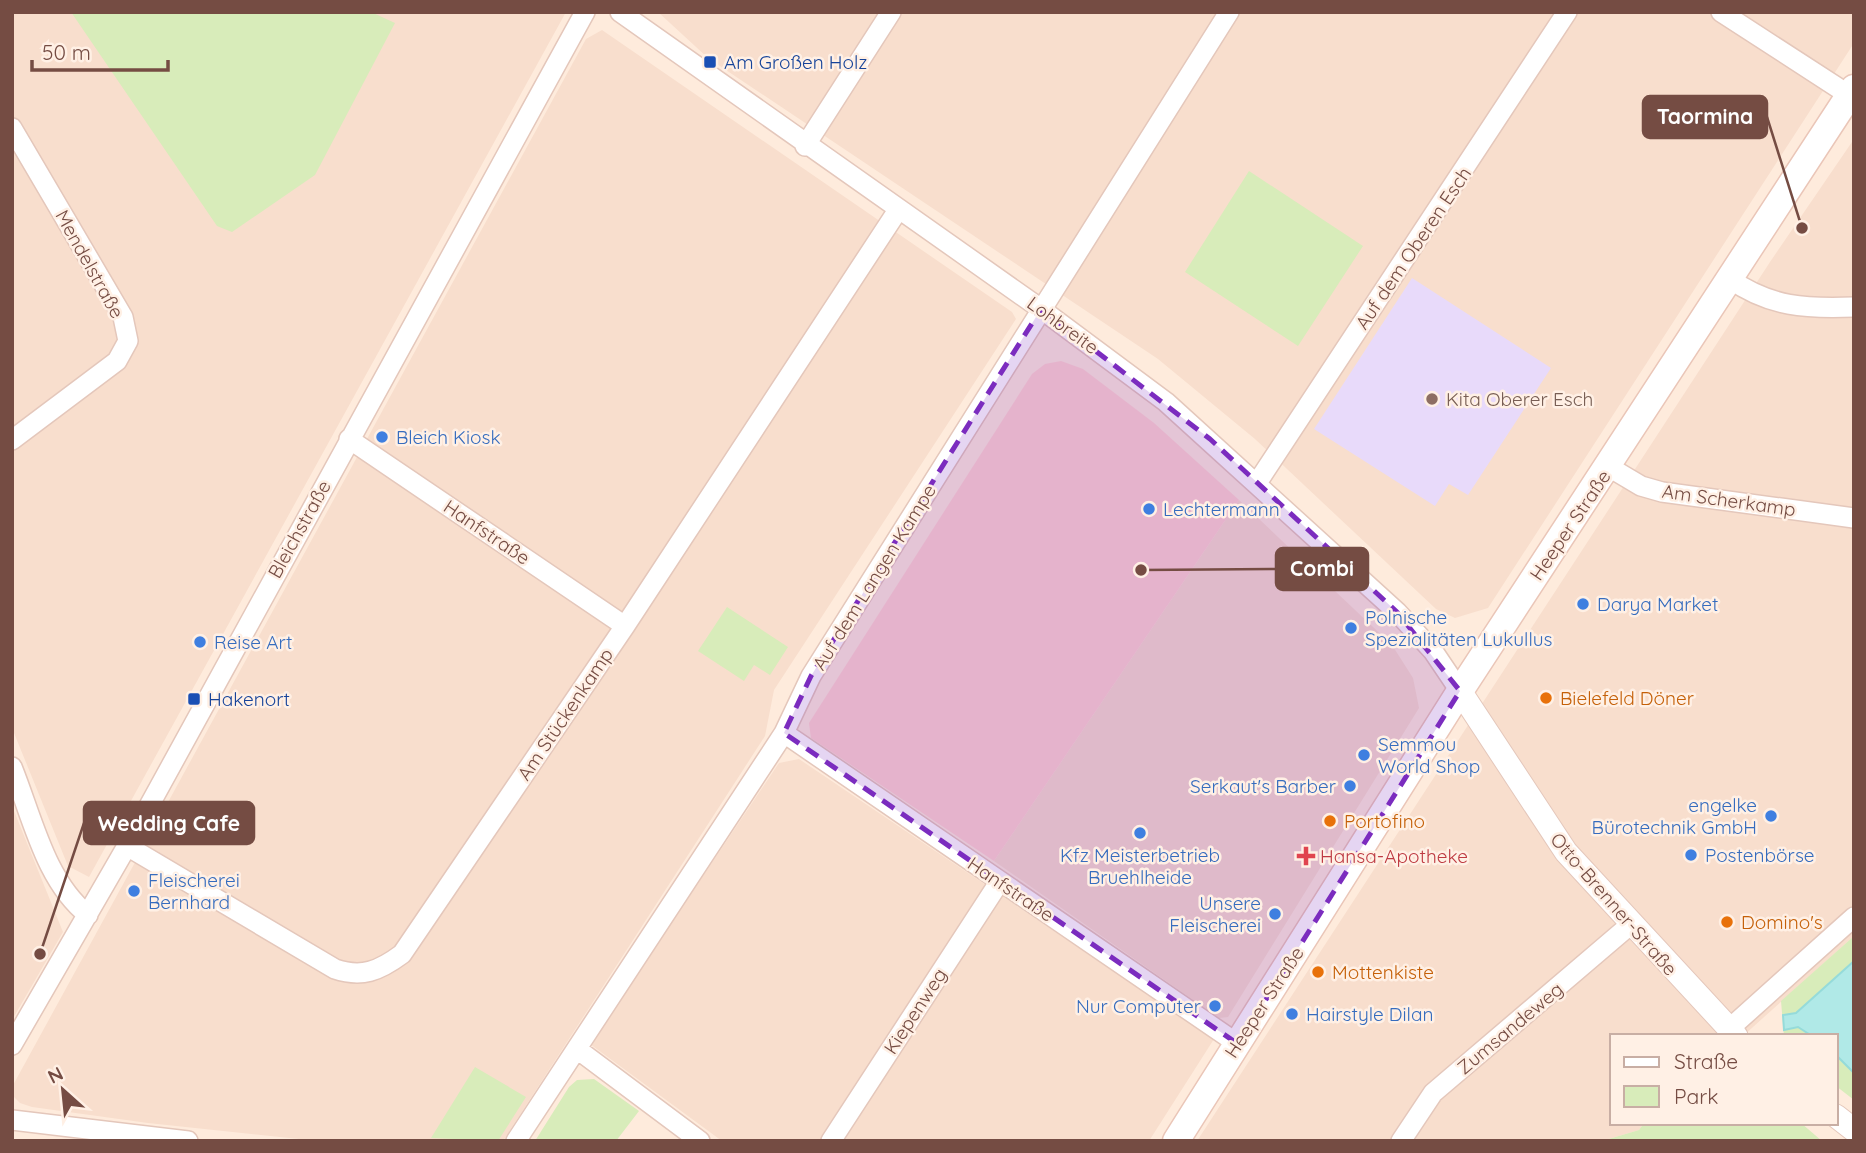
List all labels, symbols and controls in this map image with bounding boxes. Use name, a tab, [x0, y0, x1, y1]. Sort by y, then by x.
scale bar	[32, 28, 168, 72]
text: 50 m	[42, 39, 91, 65]
place label: Am Großen Holz	[724, 50, 867, 74]
marker: Am Großen Holz	[702, 54, 718, 70]
callout: Taormina	[1643, 96, 1767, 138]
text: Taormina	[1657, 103, 1753, 129]
street label: Auf dem Oberen Esch	[1350, 162, 1476, 334]
street label: Mendelstraße	[50, 206, 130, 322]
street label: Lohbreite	[1023, 291, 1103, 359]
place label: Kita Oberer Esch	[1446, 387, 1593, 411]
marker: Kita Oberer Esch	[1424, 391, 1440, 407]
place label: Bleich Kiosk	[396, 425, 501, 449]
marker: Bleich Kiosk	[374, 429, 390, 445]
street label: Heeper Straße	[1524, 465, 1616, 585]
street label: Bleichstraße	[262, 476, 336, 582]
street label: Am Scherkamp	[1661, 479, 1797, 521]
street label: Auf dem Langen Kampe	[807, 480, 941, 674]
street label: Hanfstraße	[439, 494, 535, 570]
place label: Lechtermann	[1163, 497, 1280, 521]
marker: Lechtermann	[1141, 501, 1157, 517]
callout: Combi	[1276, 548, 1368, 590]
text: Combi	[1290, 555, 1354, 581]
place label: Darya Market	[1597, 592, 1718, 616]
marker: Darya Market	[1575, 596, 1591, 612]
place label: Polnische Spezialitäten Lukullus	[1365, 605, 1553, 651]
marker: Polnische Spezialitäten Lukullus	[1343, 620, 1359, 636]
place label: Reise Art	[214, 630, 292, 654]
marker: Reise Art	[192, 634, 208, 650]
street label: Am Stückenkamp	[512, 643, 618, 785]
place label: Bielefeld Döner	[1560, 686, 1695, 710]
place label: Hakenort	[208, 687, 290, 711]
marker: Bielefeld Döner	[1538, 690, 1554, 706]
marker: Hakenort	[186, 691, 202, 707]
place label: Semmou World Shop	[1378, 732, 1480, 778]
marker: Semmou World Shop	[1356, 747, 1372, 763]
place label: Serkaut's Barber	[1190, 774, 1337, 798]
marker: Serkaut's Barber	[1342, 778, 1358, 794]
place label: engelke Bürotechnik GmbH	[1592, 793, 1757, 839]
callout: Wedding Cafe	[84, 802, 254, 844]
marker: engelke Bürotechnik GmbH	[1763, 808, 1779, 824]
place label: Portofino	[1344, 809, 1425, 833]
text: Wedding Cafe	[98, 810, 240, 836]
marker: Portofino	[1322, 813, 1338, 829]
marker: Kfz Meisterbetrieb Bruehlheide	[1132, 825, 1148, 841]
street label: Otto-Brenner-Straße	[1545, 828, 1683, 980]
place label: Kfz Meisterbetrieb Bruehlheide	[1060, 843, 1220, 889]
place label: Postenbörse	[1705, 843, 1815, 867]
place label: Hansa-Apotheke	[1320, 844, 1468, 868]
marker: Postenbörse	[1683, 847, 1699, 863]
marker: Hansa-Apotheke	[1298, 848, 1314, 864]
street label: Hanfstraße	[963, 851, 1059, 927]
place label: Fleischerei Bernhard	[148, 868, 240, 914]
marker: Fleischerei Bernhard	[126, 883, 142, 899]
place label: Unsere Fleischerei	[1169, 891, 1261, 937]
marker: Unsere Fleischerei	[1267, 906, 1283, 922]
place label: Domino's	[1741, 910, 1823, 934]
marker: Domino's	[1719, 914, 1735, 930]
street label: Heeper Straße	[1219, 942, 1309, 1062]
place label: Mottenkiste	[1332, 960, 1434, 984]
street label: Kiepenweg	[878, 964, 952, 1058]
marker: Mottenkiste	[1310, 964, 1326, 980]
street label: Zumsandeweg	[1452, 977, 1568, 1079]
place label: Nur Computer	[1076, 994, 1202, 1018]
marker: Nur Computer	[1207, 998, 1223, 1014]
place label: Hairstyle Dilan	[1306, 1002, 1433, 1026]
marker: Hairstyle Dilan	[1284, 1006, 1300, 1022]
legend	[1610, 1034, 1838, 1125]
text: Straße	[1674, 1048, 1738, 1074]
north arrow	[28, 1055, 98, 1125]
text: N	[44, 1061, 67, 1089]
text: Park	[1674, 1083, 1718, 1109]

